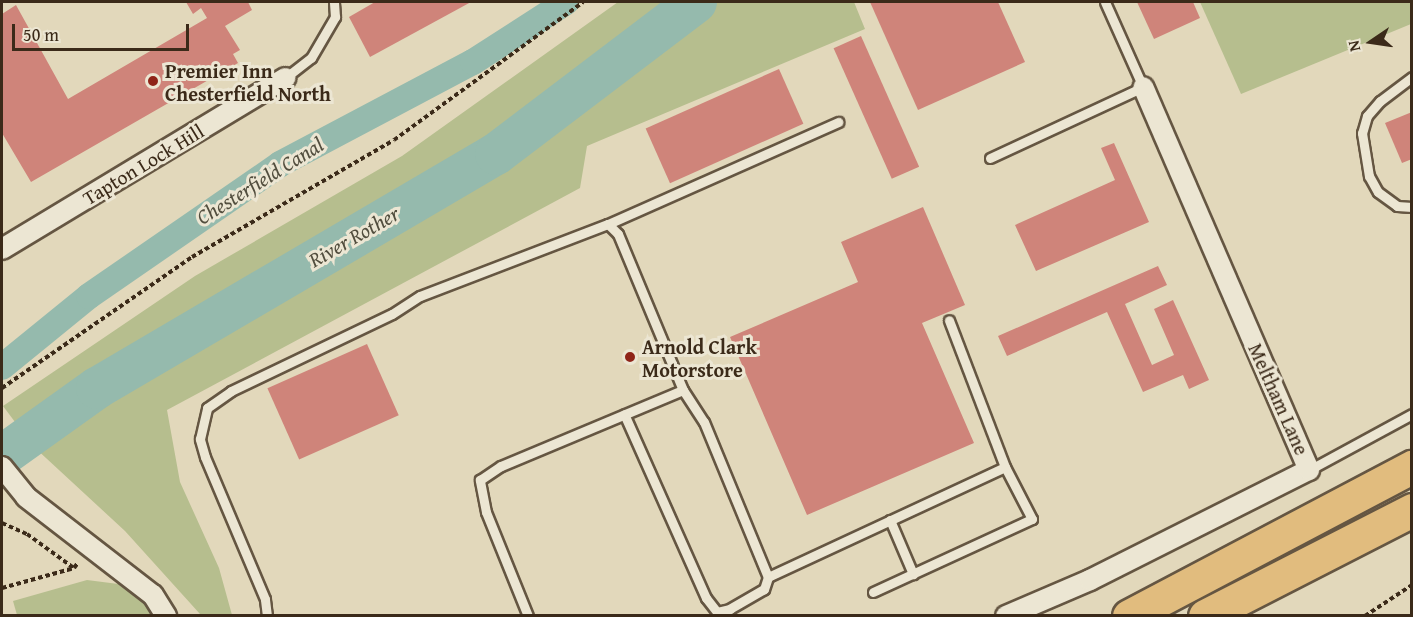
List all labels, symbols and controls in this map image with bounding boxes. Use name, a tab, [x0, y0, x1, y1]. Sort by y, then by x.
scale bar	[15, 12, 192, 50]
north arrow	[1341, 12, 1401, 72]
text: 50 m	[23, 21, 59, 48]
text: N	[1341, 38, 1366, 54]
place label: Premier Inn Chesterfield North	[165, 58, 331, 105]
marker: Premier Inn Chesterfield North	[146, 74, 160, 88]
street label: Tapton Lock Hill	[78, 118, 208, 210]
water label: Chesterfield Canal	[192, 132, 328, 230]
water label: River Rother	[304, 201, 404, 273]
place label: Arnold Clark Motorstore	[642, 334, 757, 381]
street label: Meltham Lane	[1244, 339, 1314, 459]
marker: Arnold Clark Motorstore	[623, 350, 637, 364]

